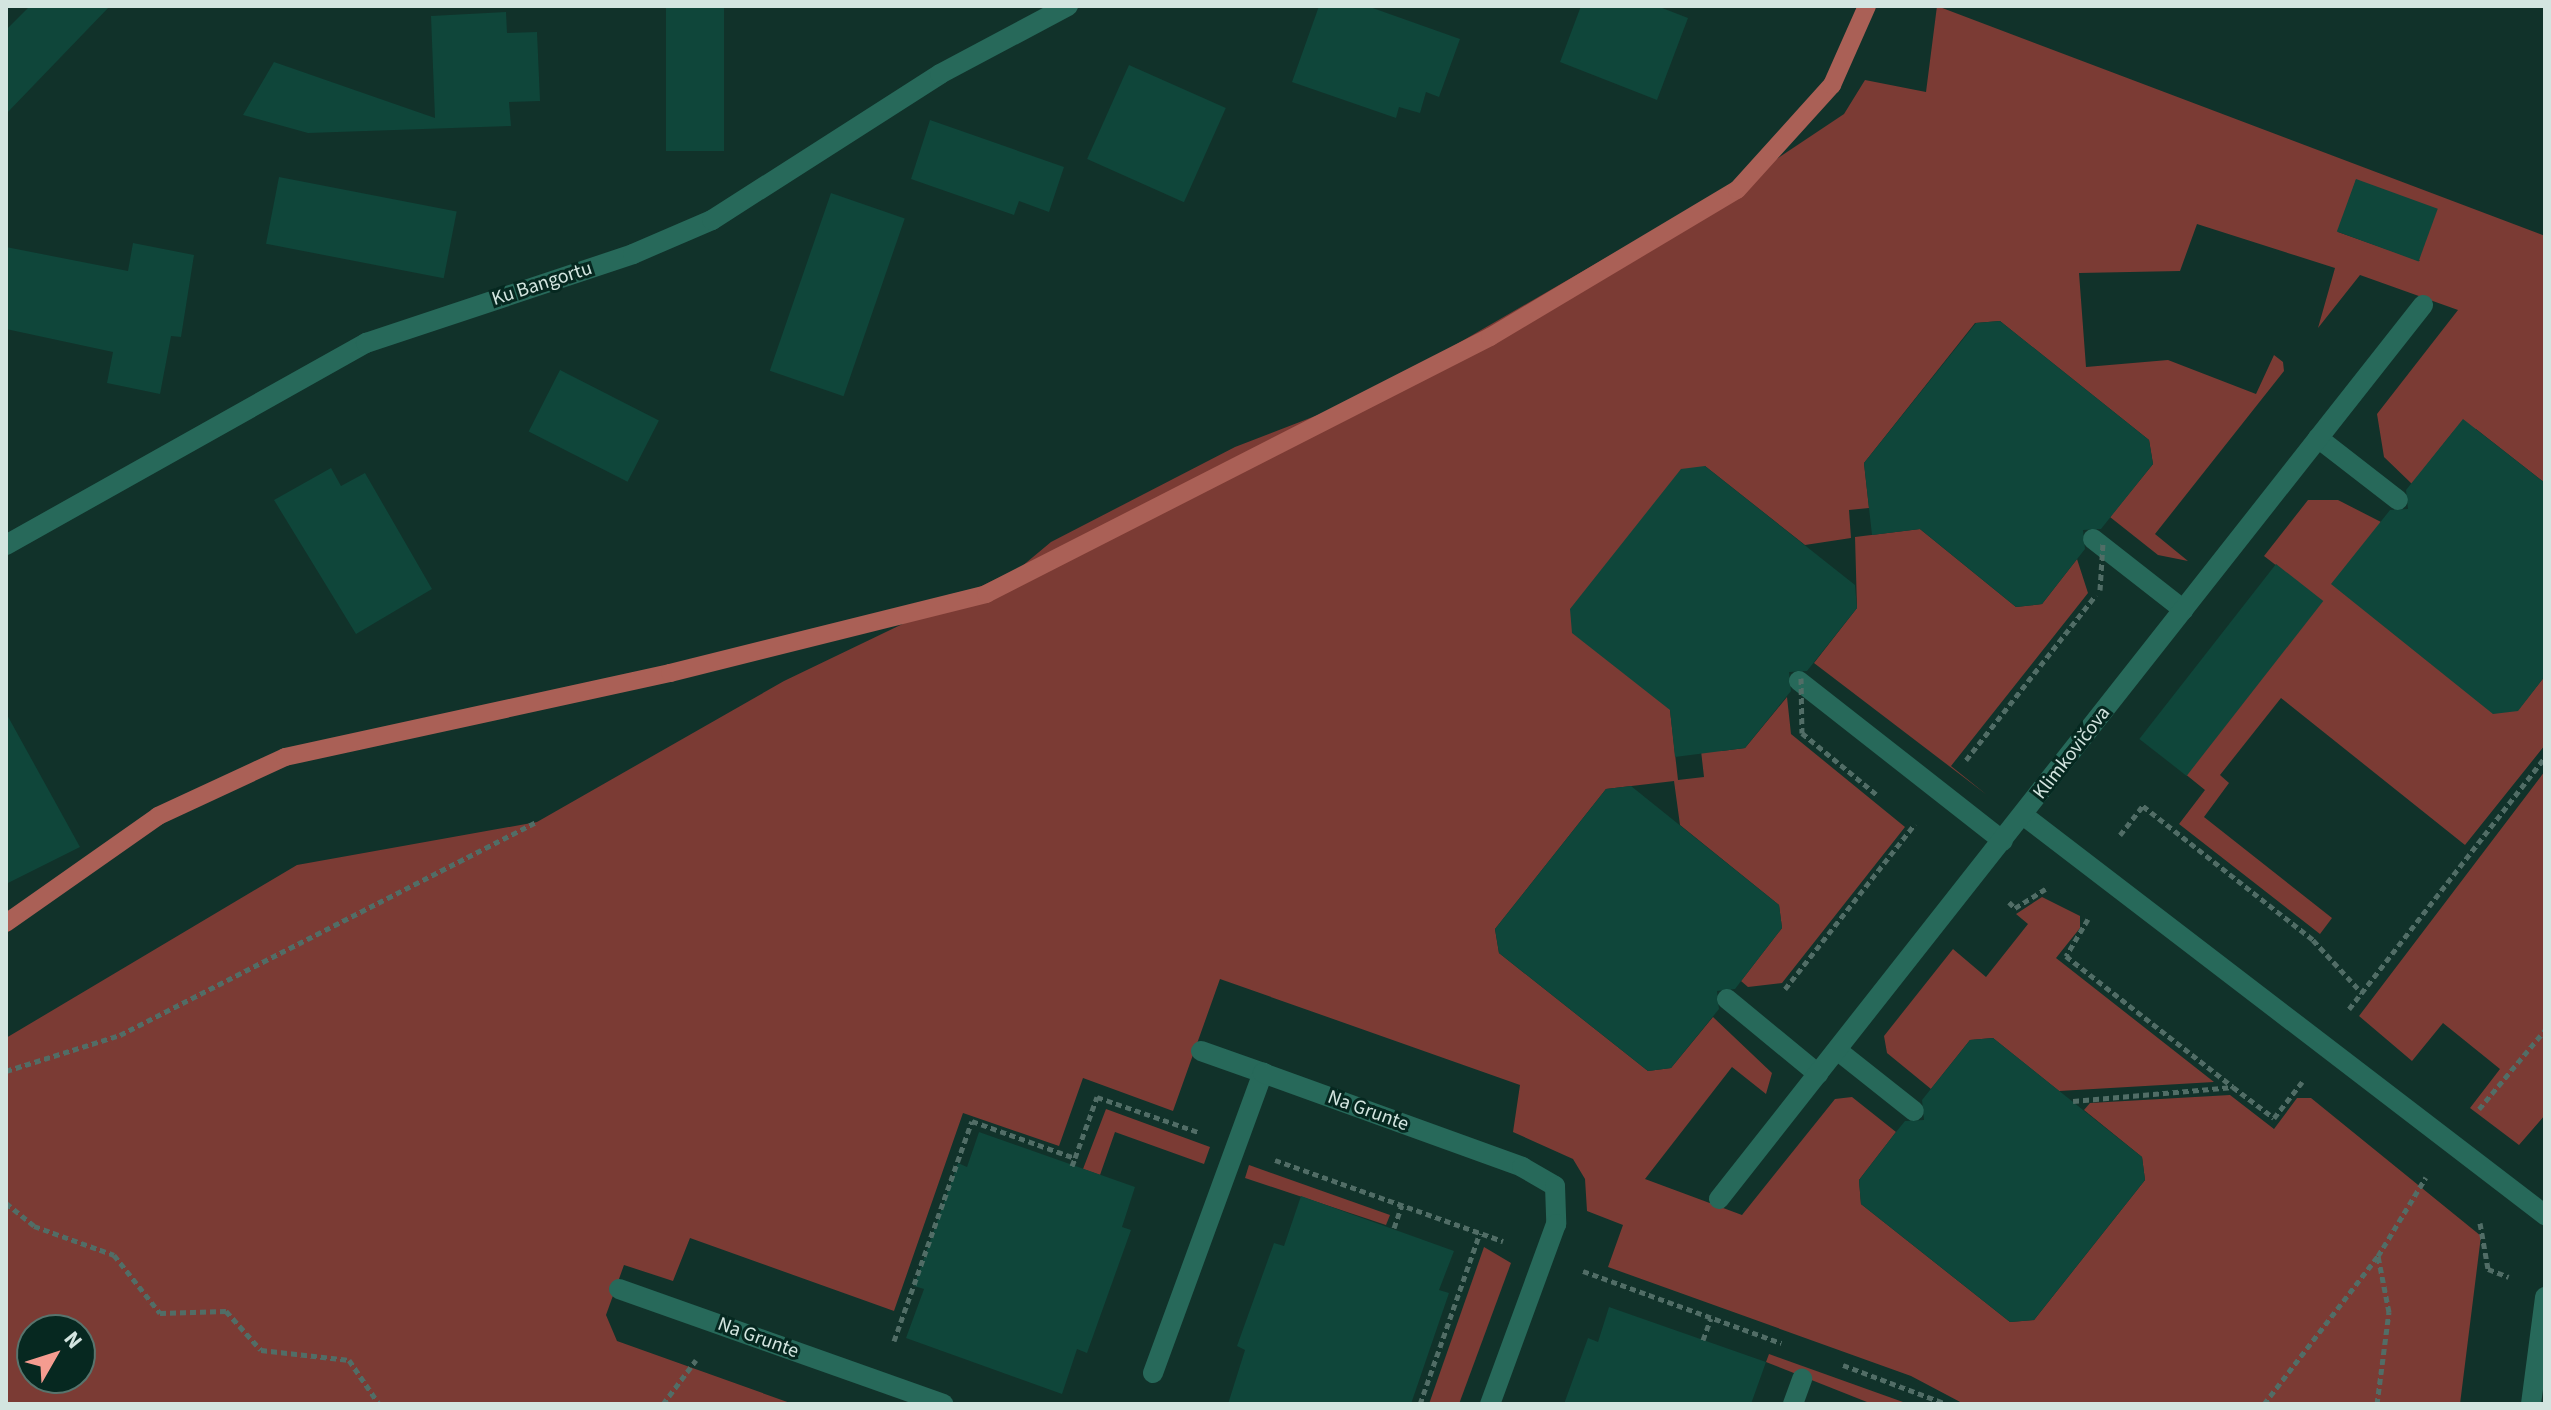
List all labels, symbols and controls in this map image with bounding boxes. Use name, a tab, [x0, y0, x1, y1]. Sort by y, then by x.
street label: Ku Bangortu	[489, 256, 595, 312]
street label: Klimkovičova	[2028, 702, 2116, 804]
street label: Na Grunte	[1324, 1085, 1412, 1137]
street label: Na Grunte	[714, 1312, 802, 1364]
north arrow	[16, 1314, 96, 1394]
text: N	[56, 1324, 90, 1356]

